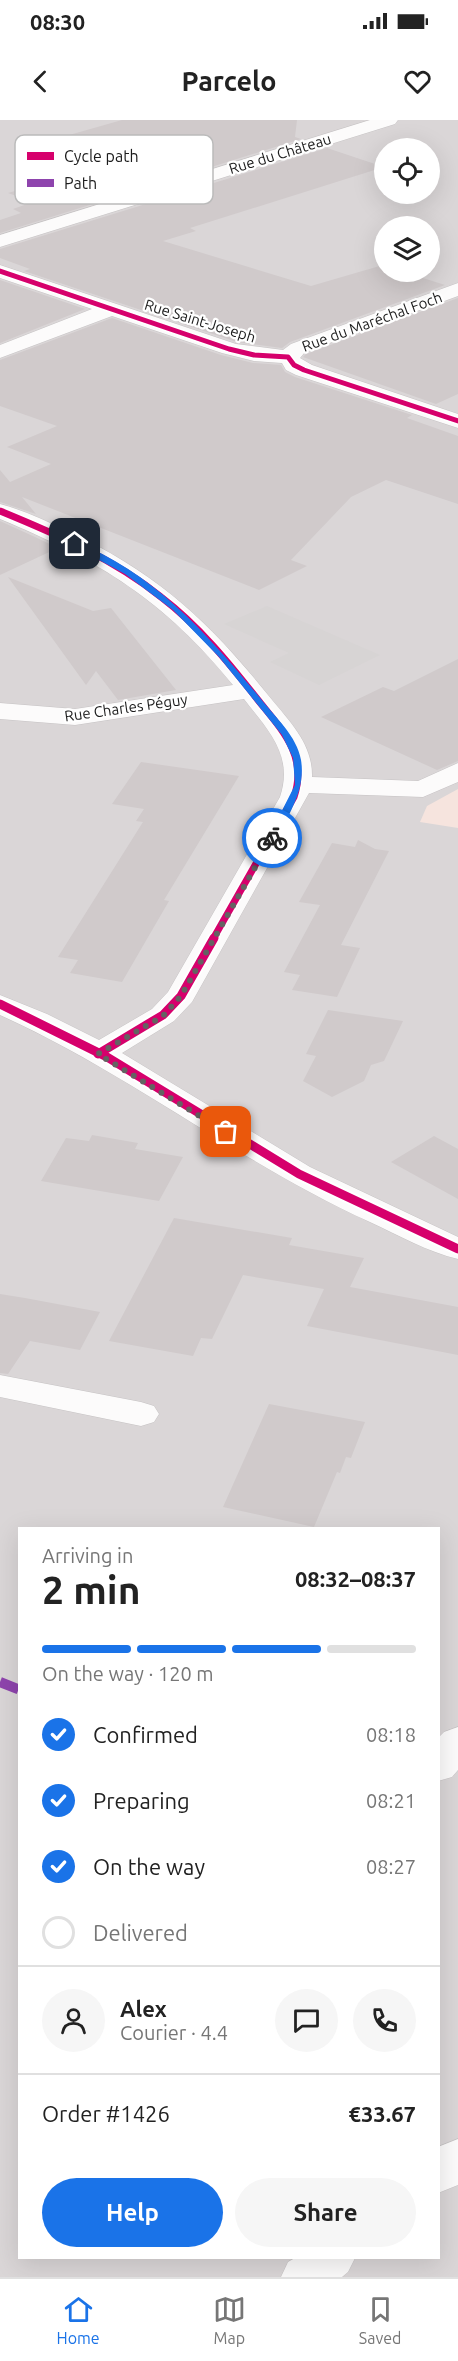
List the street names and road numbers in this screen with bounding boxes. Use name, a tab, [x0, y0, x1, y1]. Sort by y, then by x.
street label: Rue du Château	[227, 130, 333, 177]
street label: Rue du Maréchal Foch	[299, 288, 444, 355]
street label: Rue Saint-Joseph	[143, 296, 258, 346]
street label: Rue Charles Péguy	[63, 690, 189, 725]

